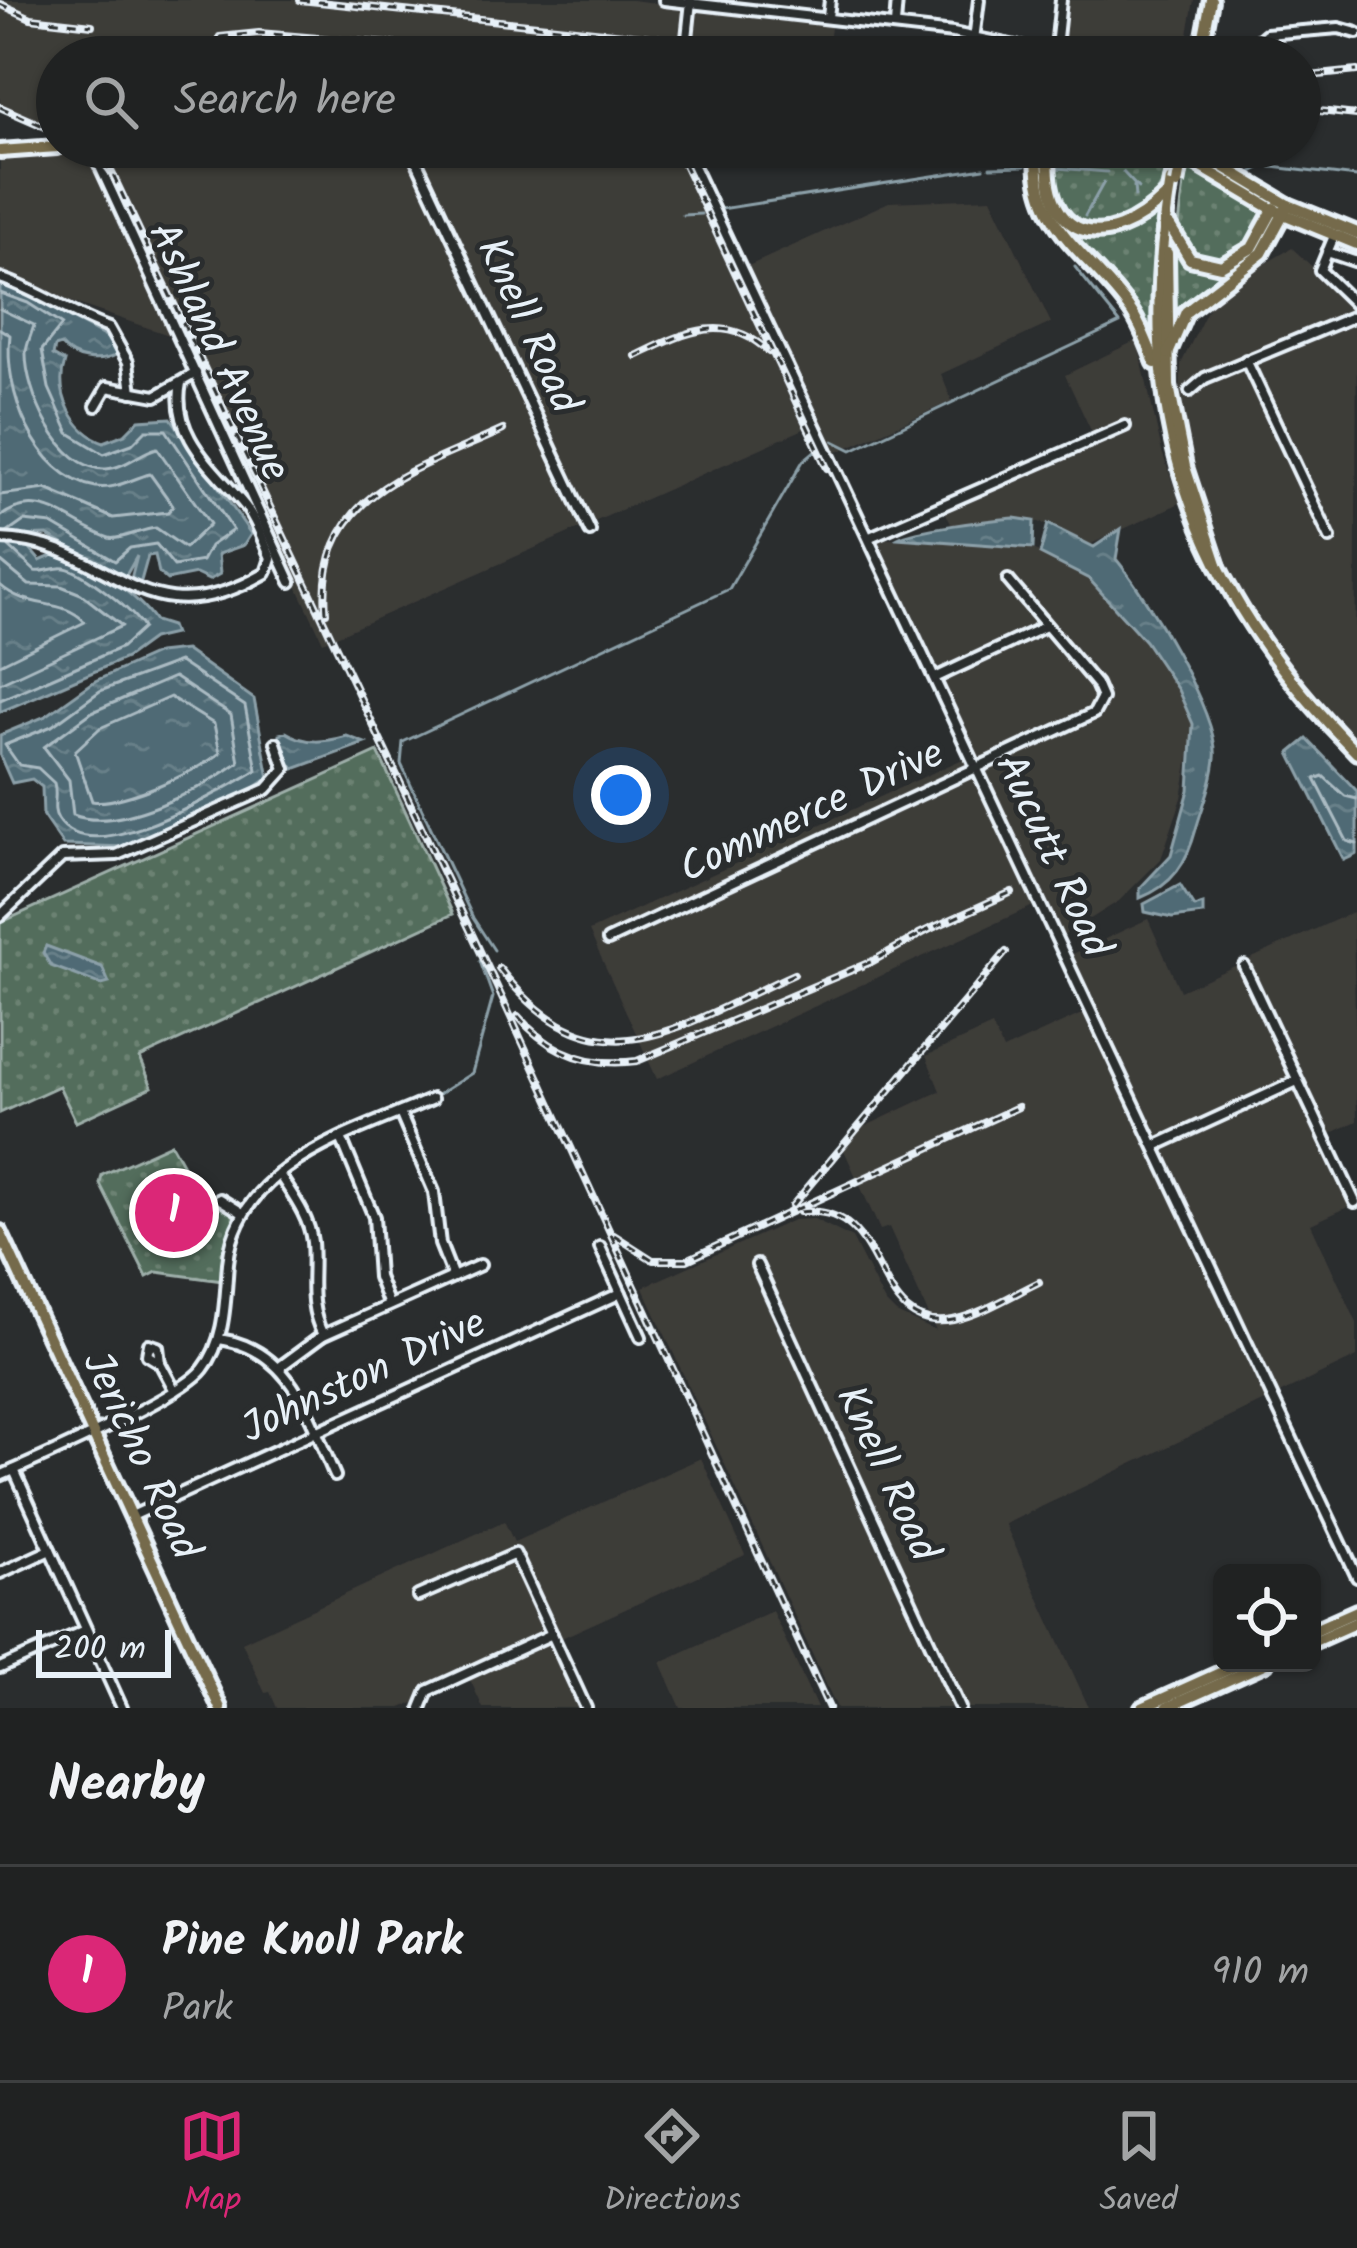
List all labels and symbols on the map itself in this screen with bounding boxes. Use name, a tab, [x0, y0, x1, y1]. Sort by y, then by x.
street label: Ashland Avenue	[129, 211, 308, 493]
street label: Knell Road	[457, 227, 597, 426]
street label: Commerce Drive	[668, 721, 956, 903]
street label: Aucutt Road	[976, 743, 1129, 970]
your location	[591, 765, 651, 825]
pin: 1	[135, 1168, 213, 1258]
street label: Johnston Drive	[230, 1291, 498, 1463]
street label: Jericho Road	[62, 1340, 218, 1572]
street label: Knell Road	[816, 1375, 956, 1574]
scale bar	[36, 1624, 171, 1677]

